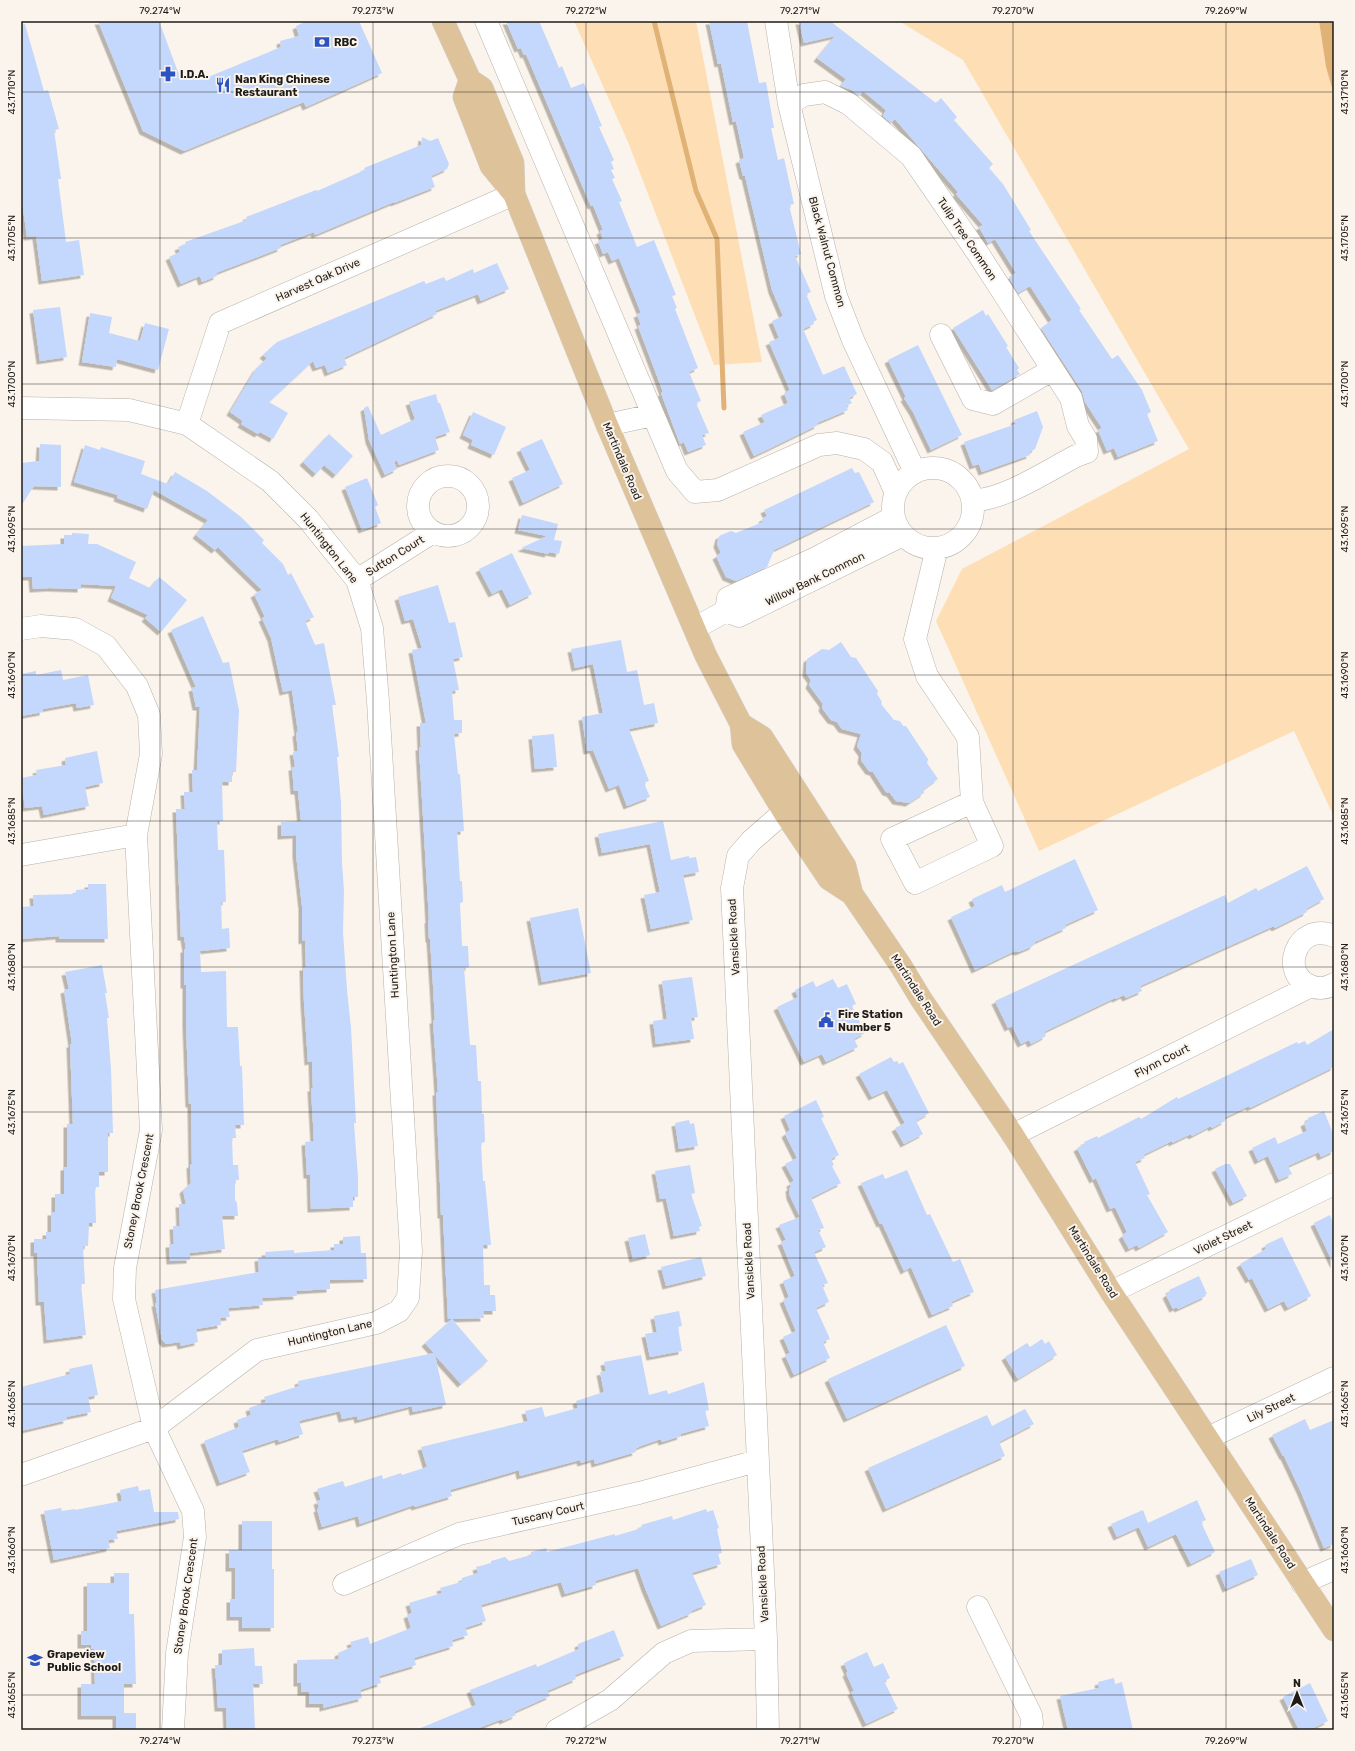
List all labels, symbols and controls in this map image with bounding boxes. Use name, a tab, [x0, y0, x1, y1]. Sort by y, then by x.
text: 79.274°W	[139, 5, 181, 17]
text: 79.273°W	[352, 5, 394, 17]
text: 79.272°W	[565, 5, 607, 17]
text: 79.271°W	[780, 5, 820, 17]
text: 79.270°W	[992, 5, 1034, 17]
text: 79.269°W	[1205, 5, 1247, 17]
bank icon: RBC	[313, 33, 331, 51]
place label: RBC	[334, 36, 357, 49]
pharmacy icon: I.D.A.	[159, 65, 177, 83]
place label: I.D.A.	[180, 68, 209, 81]
text: 43.1710°N	[6, 69, 18, 114]
text: 43.1710°N	[1339, 69, 1351, 114]
place label: Nan King Chinese Restaurant	[235, 73, 330, 99]
restaurant icon: Nan King Chinese Restaurant	[214, 76, 232, 94]
street label: Black Walnut Common	[806, 195, 848, 309]
street label: Tulip Tree Common	[934, 195, 1000, 283]
text: 43.1705°N	[6, 215, 18, 261]
text: 43.1705°N	[1339, 215, 1351, 261]
street label: Harvest Oak Drive	[274, 256, 362, 304]
text: 43.1700°N	[6, 360, 18, 408]
text: 43.1700°N	[1339, 360, 1351, 408]
street label: Martindale Road	[600, 420, 644, 502]
text: 43.1695°N	[6, 505, 18, 553]
text: 43.1695°N	[1339, 505, 1351, 553]
street label: Huntington Lane	[297, 510, 361, 586]
street label: Sutton Court	[363, 533, 427, 579]
street label: Willow Bank Common	[763, 549, 867, 609]
text: 43.1690°N	[6, 651, 18, 699]
text: 43.1690°N	[1339, 651, 1351, 699]
text: 43.1685°N	[6, 797, 18, 845]
text: 43.1685°N	[1339, 797, 1351, 845]
street label: Vansickle Road	[725, 898, 743, 976]
street label: Huntington Lane	[384, 912, 402, 998]
text: 43.1680°N	[6, 943, 18, 991]
text: 43.1680°N	[1339, 943, 1351, 991]
street label: Martindale Road	[888, 952, 944, 1028]
place label: Fire Station Number 5	[838, 1008, 903, 1034]
public building icon: Fire Station Number 5	[817, 1011, 835, 1029]
street label: Flynn Court	[1132, 1041, 1192, 1080]
text: 43.1675°N	[6, 1089, 18, 1135]
text: 43.1675°N	[1339, 1089, 1351, 1135]
street label: Stoney Brook Crescent	[121, 1132, 157, 1250]
street label: Violet Street	[1192, 1218, 1255, 1258]
street label: Vansickle Road	[740, 1222, 758, 1300]
street label: Martindale Road	[1066, 1223, 1120, 1301]
text: 43.1670°N	[6, 1235, 18, 1281]
text: 43.1670°N	[1339, 1235, 1351, 1281]
street label: Huntington Lane	[286, 1317, 374, 1349]
text: 43.1665°N	[6, 1380, 18, 1428]
text: 43.1665°N	[1339, 1380, 1351, 1428]
street label: Lily Street	[1245, 1390, 1298, 1425]
street label: Martindale Road	[1242, 1495, 1298, 1571]
street label: Tuscany Court	[511, 1499, 586, 1529]
text: 43.1660°N	[6, 1526, 18, 1574]
text: 43.1660°N	[1339, 1526, 1351, 1574]
street label: Stoney Brook Crescent	[171, 1536, 201, 1655]
street label: Vansickle Road	[754, 1545, 772, 1623]
place label: Grapeview Public School	[47, 1648, 121, 1674]
school or university icon: Grapeview Public School	[26, 1651, 44, 1669]
text: 43.1655°N	[6, 1671, 18, 1719]
text: 43.1655°N	[1339, 1671, 1351, 1719]
north arrow	[1277, 1673, 1317, 1713]
text: N	[1293, 1677, 1301, 1690]
text: 79.274°W	[139, 1735, 181, 1747]
text: 79.273°W	[352, 1735, 394, 1747]
text: 79.272°W	[565, 1735, 607, 1747]
text: 79.271°W	[780, 1735, 820, 1747]
text: 79.270°W	[992, 1735, 1034, 1747]
text: 79.269°W	[1205, 1735, 1247, 1747]

